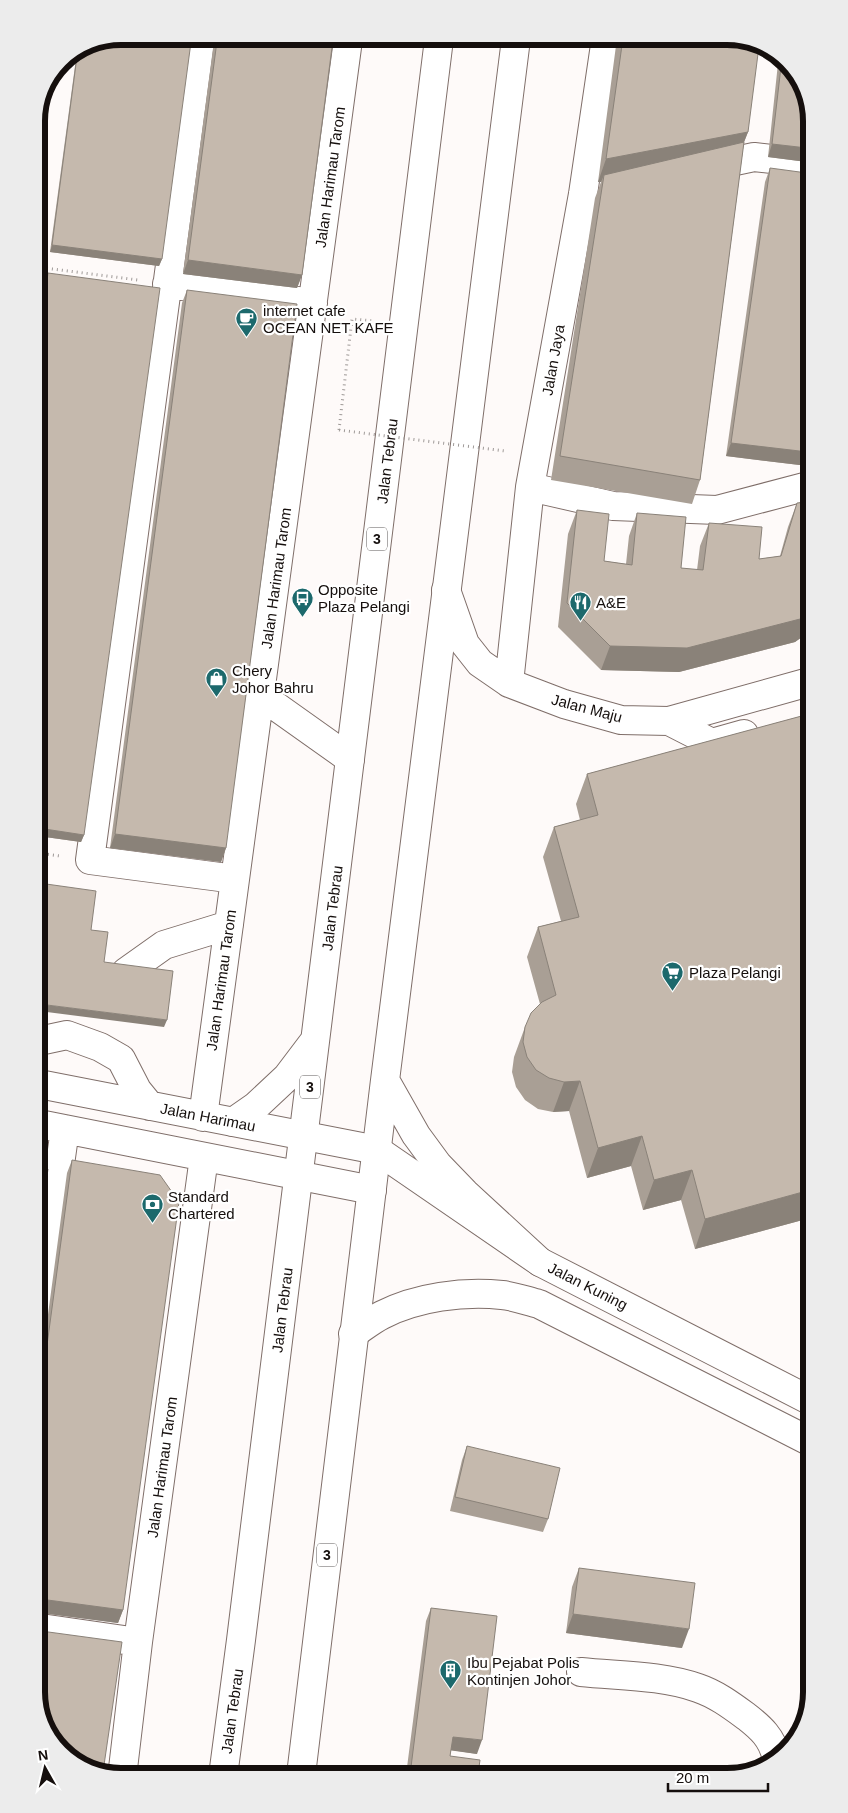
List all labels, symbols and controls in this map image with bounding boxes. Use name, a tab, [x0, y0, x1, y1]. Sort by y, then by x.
street label: Jalan Harimau Tarom	[312, 105, 348, 249]
place label: internet cafe OCEAN NET KAFE	[263, 302, 394, 336]
cafe icon: internet cafe OCEAN NET KAFE	[235, 307, 259, 338]
street label: Jalan Jaya	[538, 323, 568, 397]
street label: Jalan Tebrau	[373, 417, 401, 505]
street label: Jalan Harimau Tarom	[258, 506, 294, 650]
road number: 3	[367, 528, 387, 550]
place label: Opposite Plaza Pelangi	[318, 581, 410, 615]
bus stop icon: Opposite Plaza Pelangi	[290, 586, 314, 617]
restaurant icon: A&E	[568, 590, 592, 621]
place label: A&E	[596, 594, 626, 611]
place label: Chery Johor Bahru	[232, 662, 314, 696]
shop icon: Chery Johor Bahru	[204, 667, 228, 698]
street label: Jalan Maju	[550, 690, 624, 726]
street label: Jalan Tebrau	[318, 864, 346, 952]
street label: Jalan Harimau Tarom	[203, 908, 239, 1052]
supermarket icon: Plaza Pelangi	[661, 960, 685, 991]
place label: Plaza Pelangi	[689, 964, 781, 981]
road number: 3	[300, 1076, 320, 1098]
street label: Jalan Harimau	[159, 1099, 257, 1135]
place label: Standard Chartered	[168, 1188, 235, 1222]
bank icon: Standard Chartered	[140, 1193, 164, 1224]
street label: Jalan Kuning	[546, 1259, 630, 1313]
street label: Jalan Tebrau	[268, 1266, 296, 1354]
street label: Jalan Harimau Tarom	[144, 1395, 180, 1539]
road number: 3	[317, 1544, 337, 1566]
place label: Ibu Pejabat Polis Kontinjen Johor	[467, 1654, 580, 1688]
building icon: Ibu Pejabat Polis Kontinjen Johor	[439, 1659, 463, 1690]
street label: Jalan Tebrau	[218, 1667, 246, 1755]
north arrow	[20, 1743, 70, 1793]
text: N	[37, 1746, 49, 1764]
scale bar	[668, 1760, 768, 1792]
text: 20 m	[676, 1769, 709, 1786]

